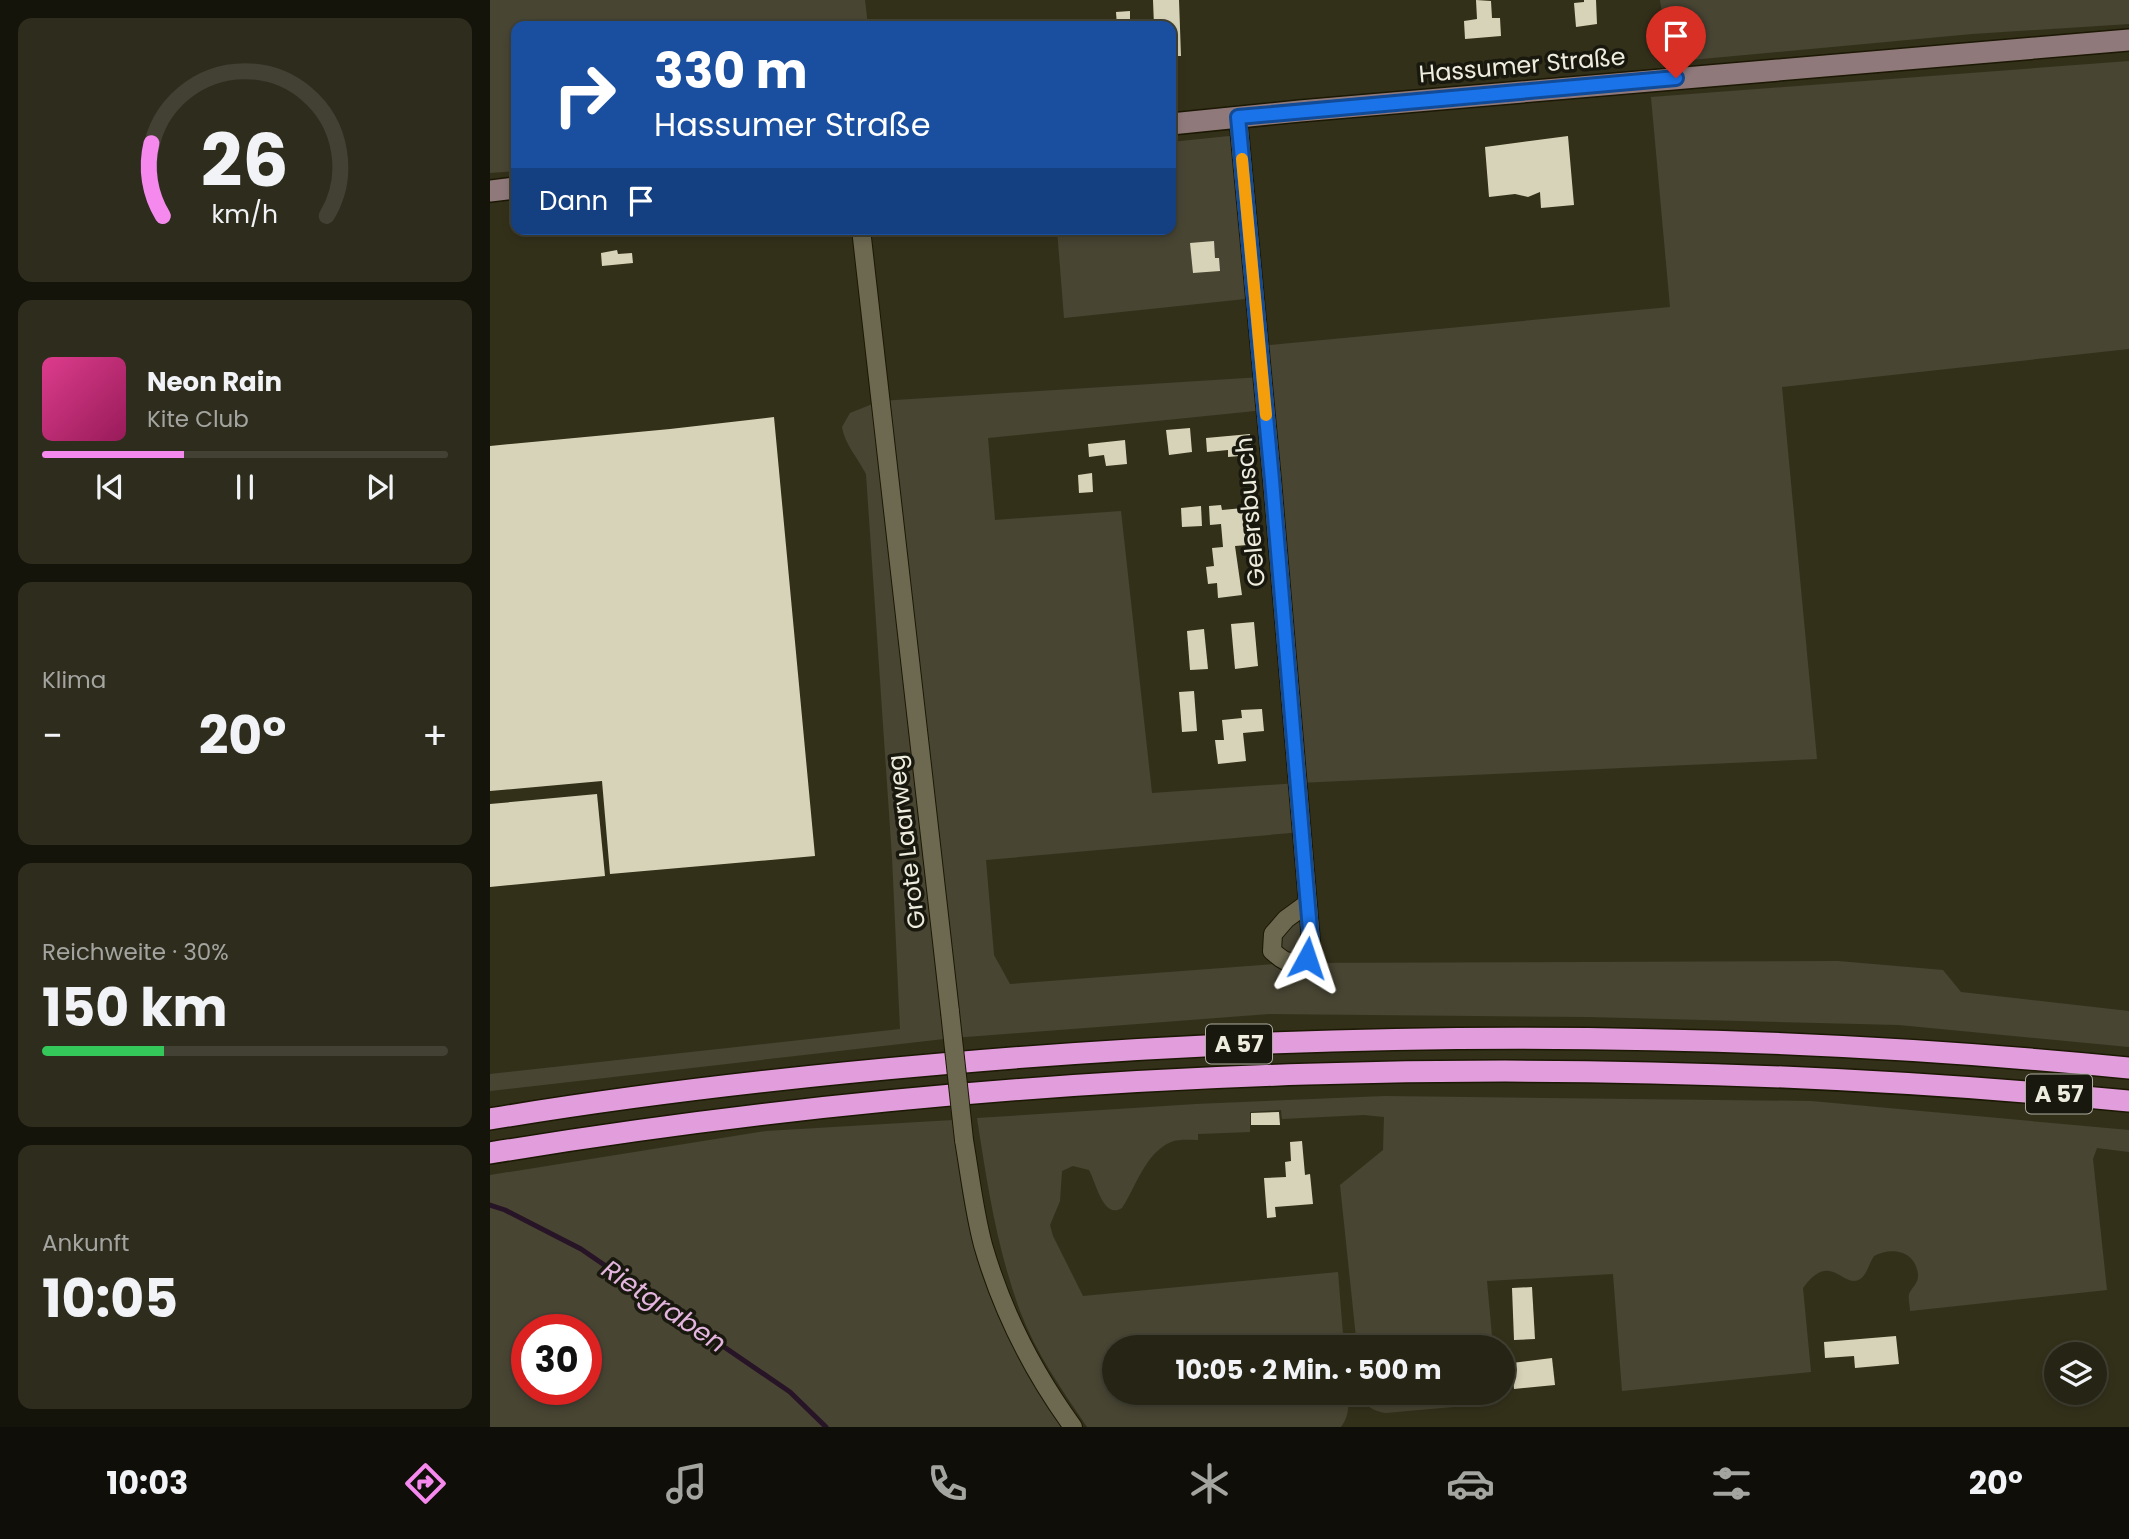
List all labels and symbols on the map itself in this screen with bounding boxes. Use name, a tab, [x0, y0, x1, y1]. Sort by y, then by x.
pin	[1646, 6, 1706, 78]
street label: Hassumer Straße	[1417, 40, 1627, 90]
street label: Gelersbusch	[1227, 436, 1273, 588]
street label: Grote Laarweg	[879, 753, 933, 931]
position arrow	[1270, 921, 1344, 995]
road number: A 57	[1206, 1024, 1272, 1064]
road number: A 57	[2026, 1074, 2092, 1114]
water label: Rietgraben	[595, 1251, 733, 1361]
speed limit sign: 30	[511, 1314, 602, 1405]

